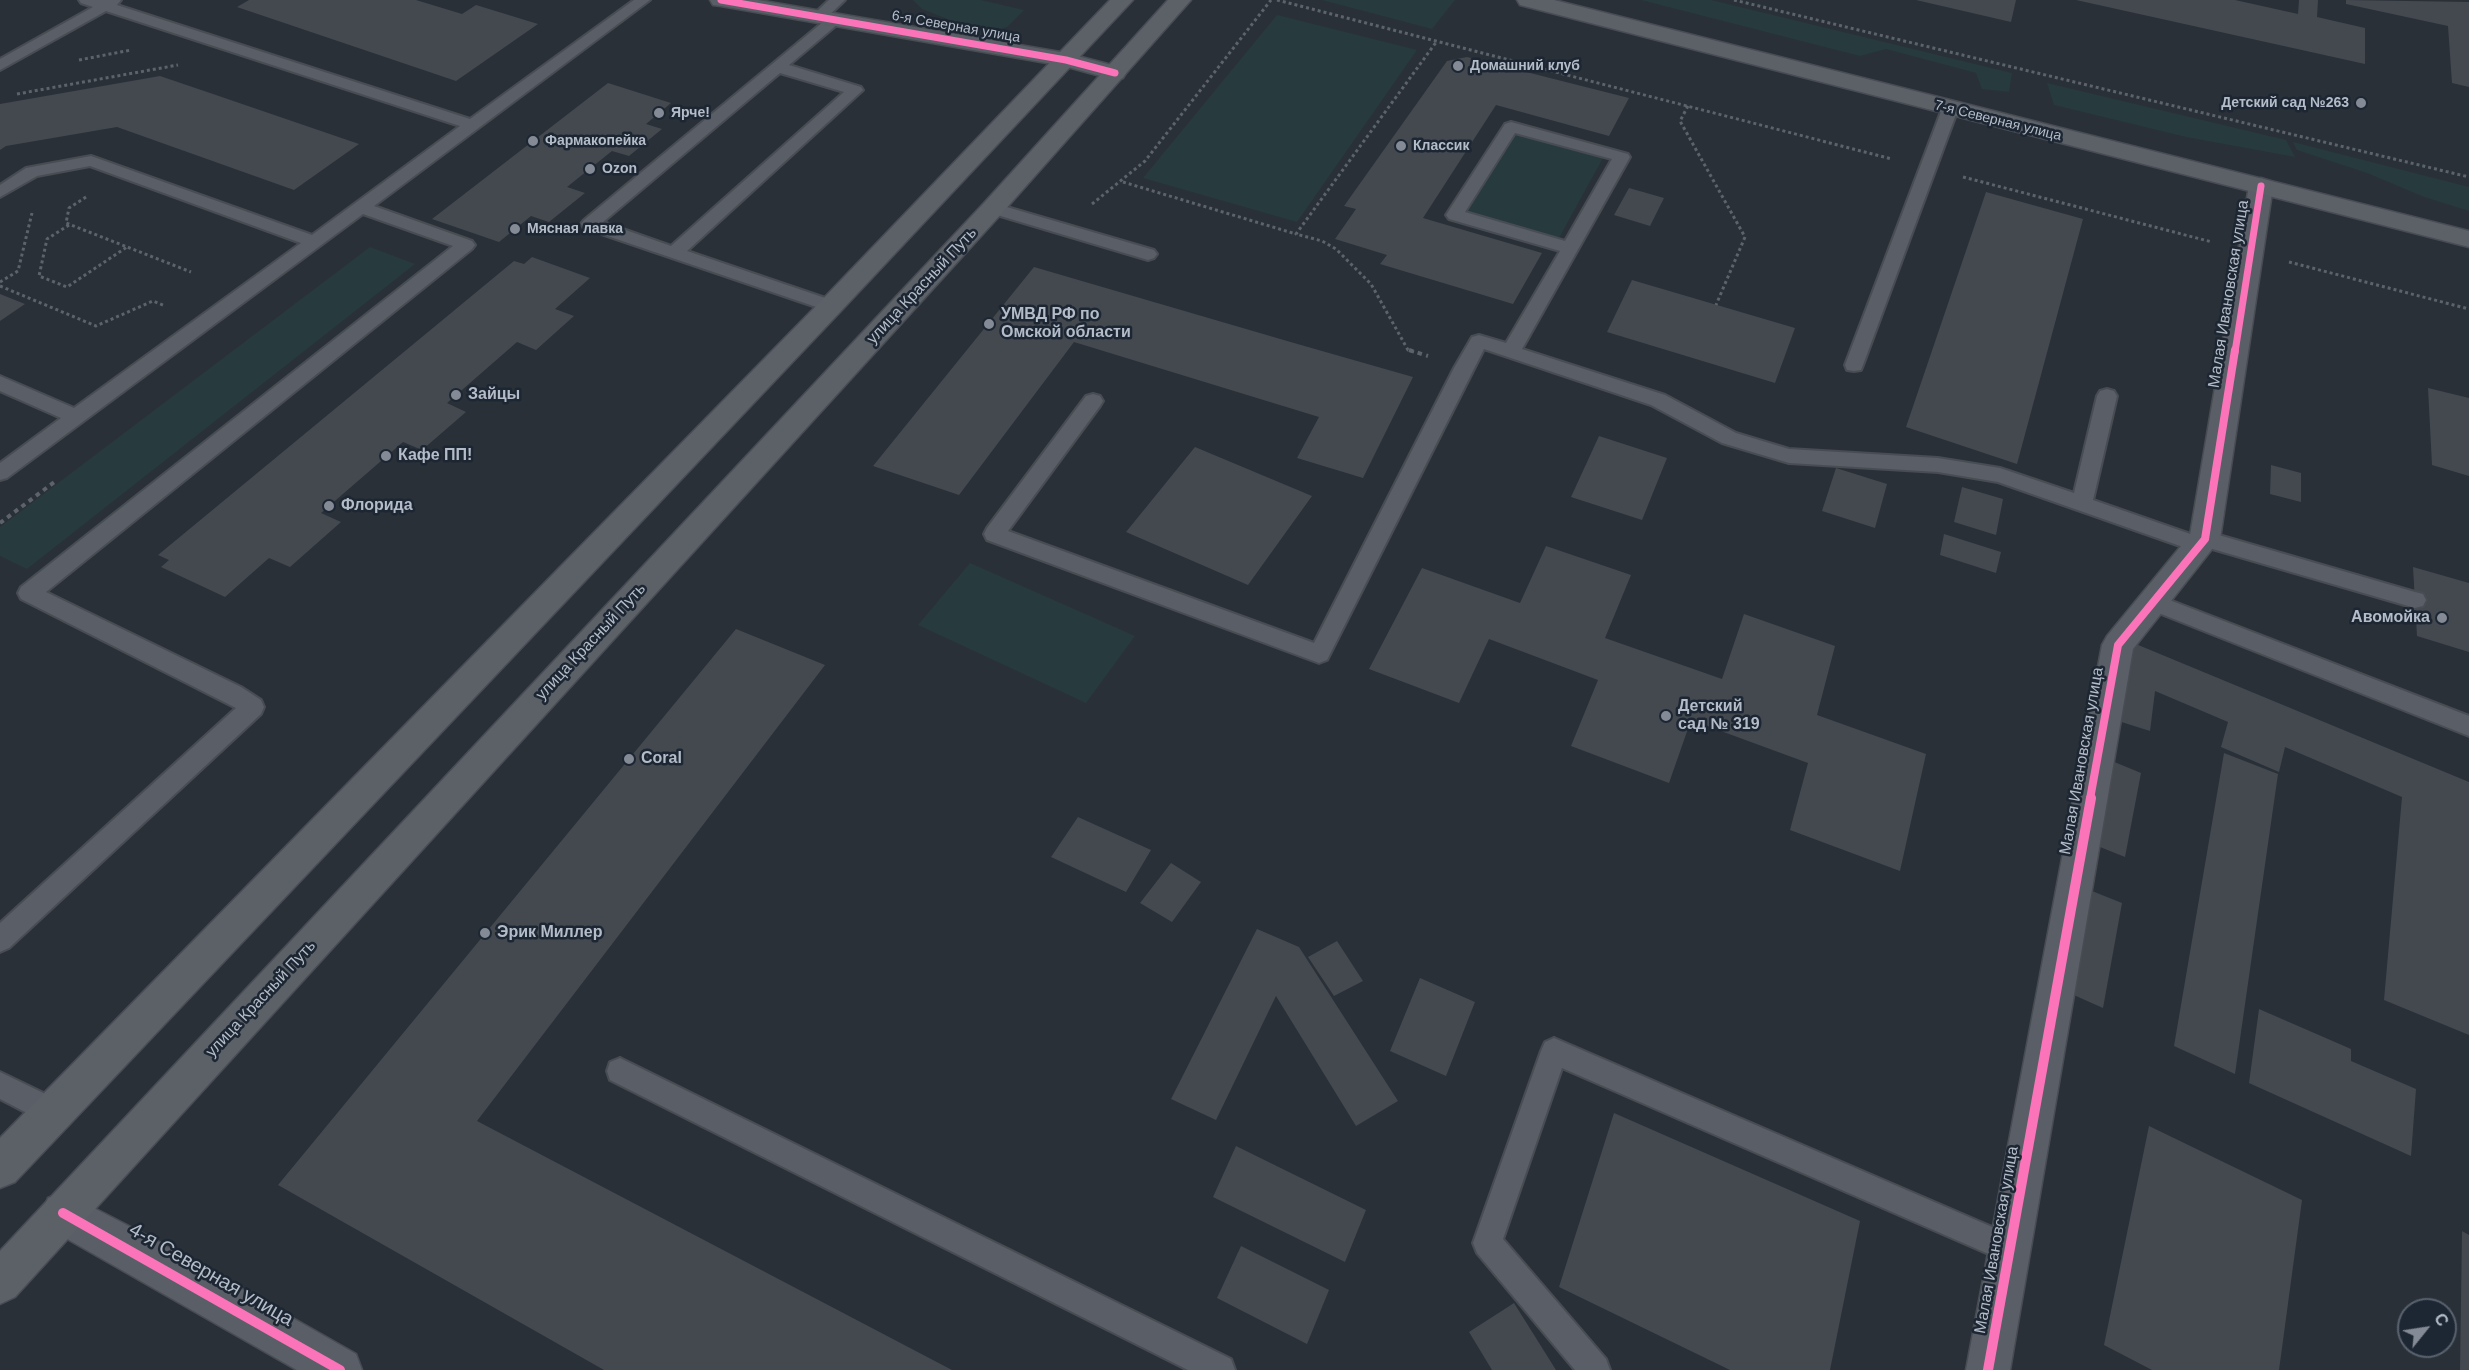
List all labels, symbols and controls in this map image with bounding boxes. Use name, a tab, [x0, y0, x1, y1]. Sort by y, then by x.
street label: 6-я Северная улица	[890, 7, 1022, 47]
place label: Домашний клуб	[1470, 58, 1580, 74]
marker: Домашний клуб	[1451, 59, 1465, 73]
place label: Детский сад №263	[2221, 95, 2349, 111]
marker: Детский сад №263	[2354, 96, 2368, 110]
street label: 7-я Северная улица	[1933, 97, 2063, 145]
place label: Ярче!	[671, 105, 710, 121]
marker: Ярче!	[652, 106, 666, 120]
place label: Фармакопейка	[545, 133, 646, 149]
marker: Фармакопейка	[526, 134, 540, 148]
place label: Классик	[1413, 138, 1469, 154]
marker: Классик	[1394, 139, 1408, 153]
place label: Ozon	[602, 161, 637, 177]
marker: Ozon	[583, 162, 597, 176]
street label: Малая Ивановская улица	[2205, 199, 2253, 389]
place label: Мясная лавка	[527, 221, 623, 237]
marker: Мясная лавка	[508, 222, 522, 236]
street label: улица Красный Путь	[863, 224, 981, 348]
place label: УМВД РФ по Омской области	[1001, 305, 1131, 343]
marker: УМВД РФ по Омской области	[982, 317, 996, 331]
place label: Зайцы	[468, 385, 520, 405]
marker: Зайцы	[449, 388, 463, 402]
place label: Кафе ПП!	[398, 446, 472, 466]
marker: Кафе ПП!	[379, 449, 393, 463]
place label: Флорида	[341, 496, 413, 516]
marker: Флорида	[322, 499, 336, 513]
street label: улица Красный Путь	[532, 580, 650, 704]
place label: Авомойка	[2351, 608, 2430, 628]
marker: Авомойка	[2435, 611, 2449, 625]
street label: Малая Ивановская улица	[2056, 666, 2108, 856]
place label: Детский сад № 319	[1678, 697, 1760, 735]
marker: Детский сад № 319	[1659, 709, 1673, 723]
place label: Coral	[641, 749, 682, 769]
marker: Coral	[622, 752, 636, 766]
place label: Эрик Миллер	[497, 923, 602, 943]
marker: Эрик Миллер	[478, 926, 492, 940]
street label: улица Красный Путь	[202, 937, 320, 1061]
street label: Малая Ивановская улица	[1971, 1145, 2023, 1335]
street label: 4-я Северная улица	[124, 1218, 298, 1332]
north arrow	[2397, 1298, 2457, 1358]
text: С	[2431, 1310, 2452, 1329]

